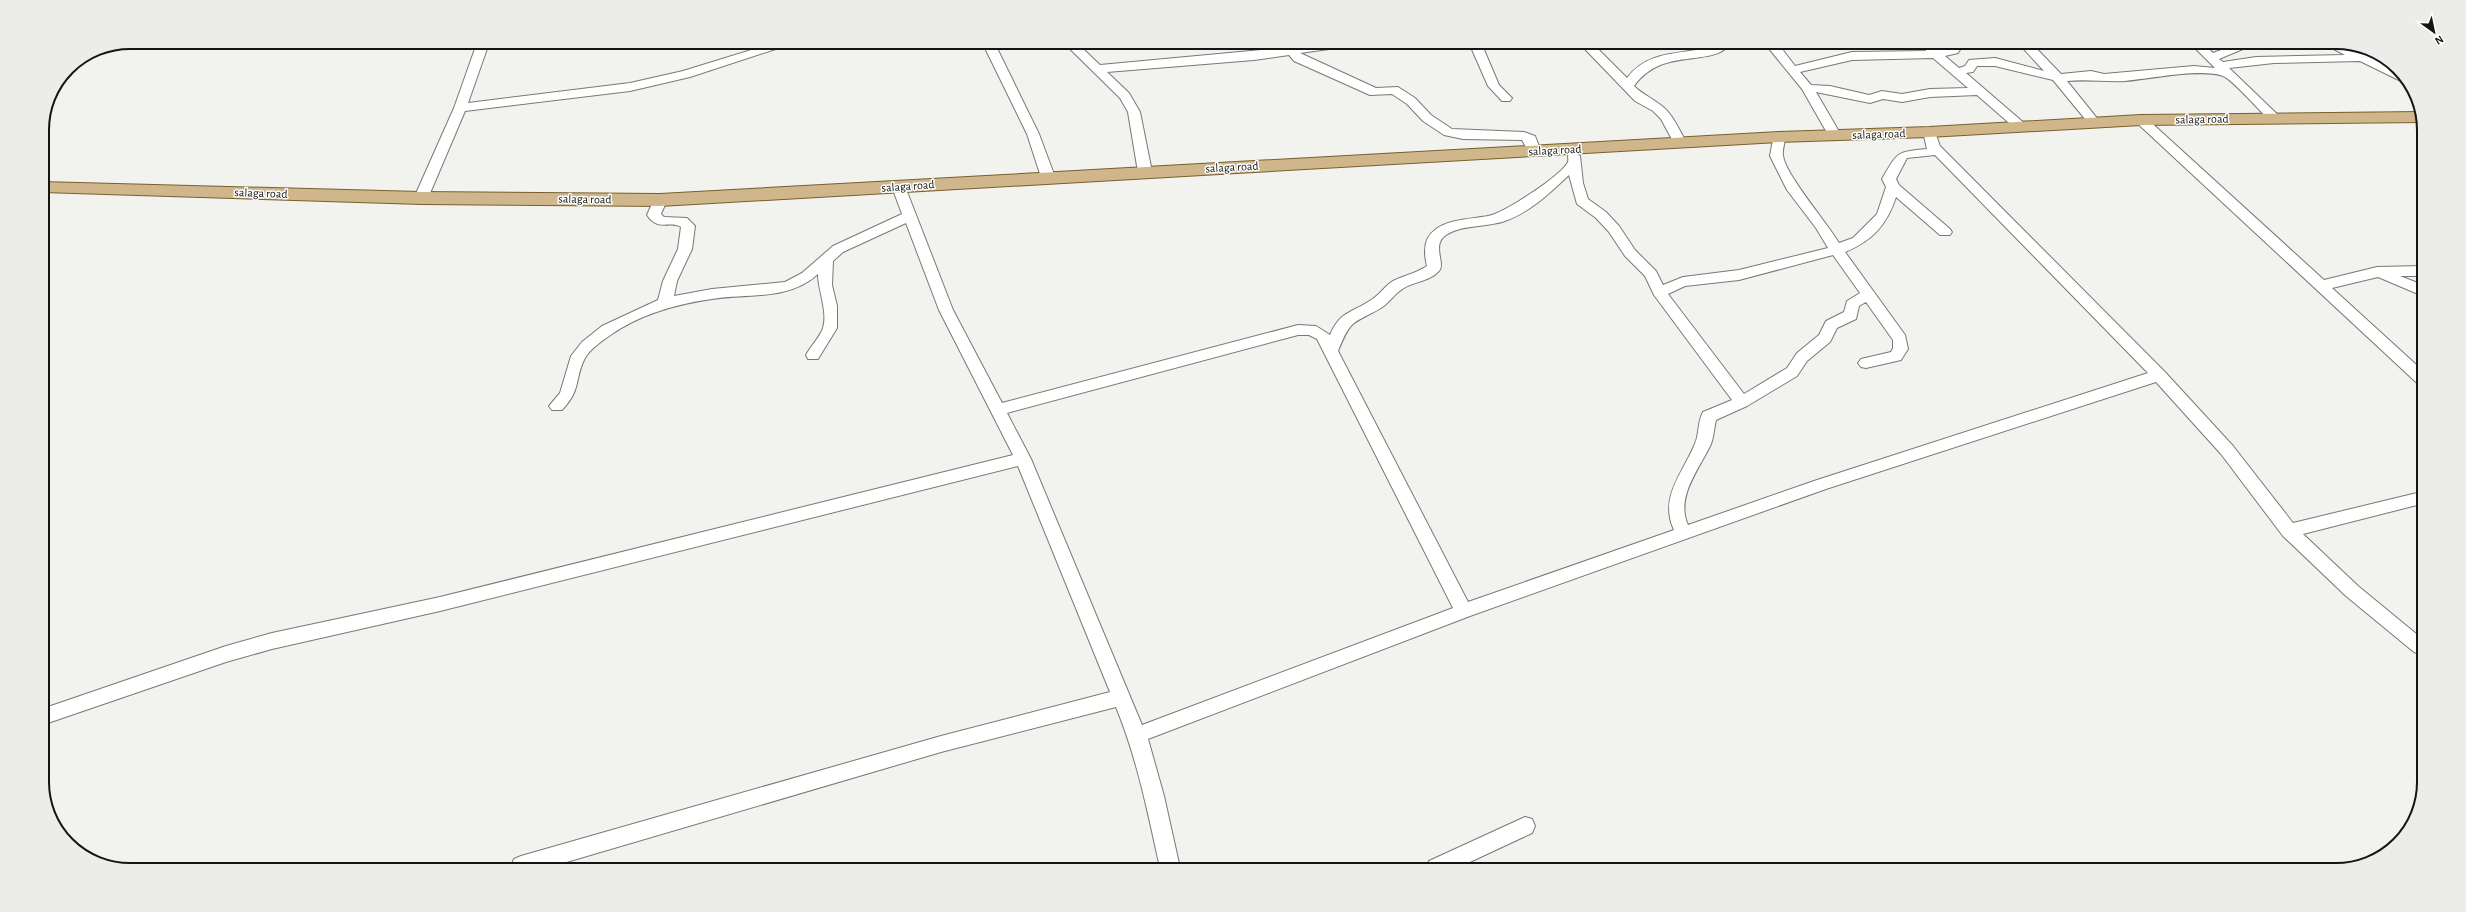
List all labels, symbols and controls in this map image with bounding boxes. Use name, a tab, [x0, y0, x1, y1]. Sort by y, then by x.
north arrow	[2414, 12, 2454, 52]
text: N	[2433, 33, 2445, 47]
street label: salaga road	[2175, 113, 2229, 125]
street label: salaga road	[1852, 127, 1906, 141]
street label: salaga road	[1528, 143, 1582, 157]
street label: salaga road	[1205, 160, 1259, 174]
street label: salaga road	[881, 178, 935, 194]
street label: salaga road	[234, 186, 288, 200]
street label: salaga road	[558, 193, 612, 205]

